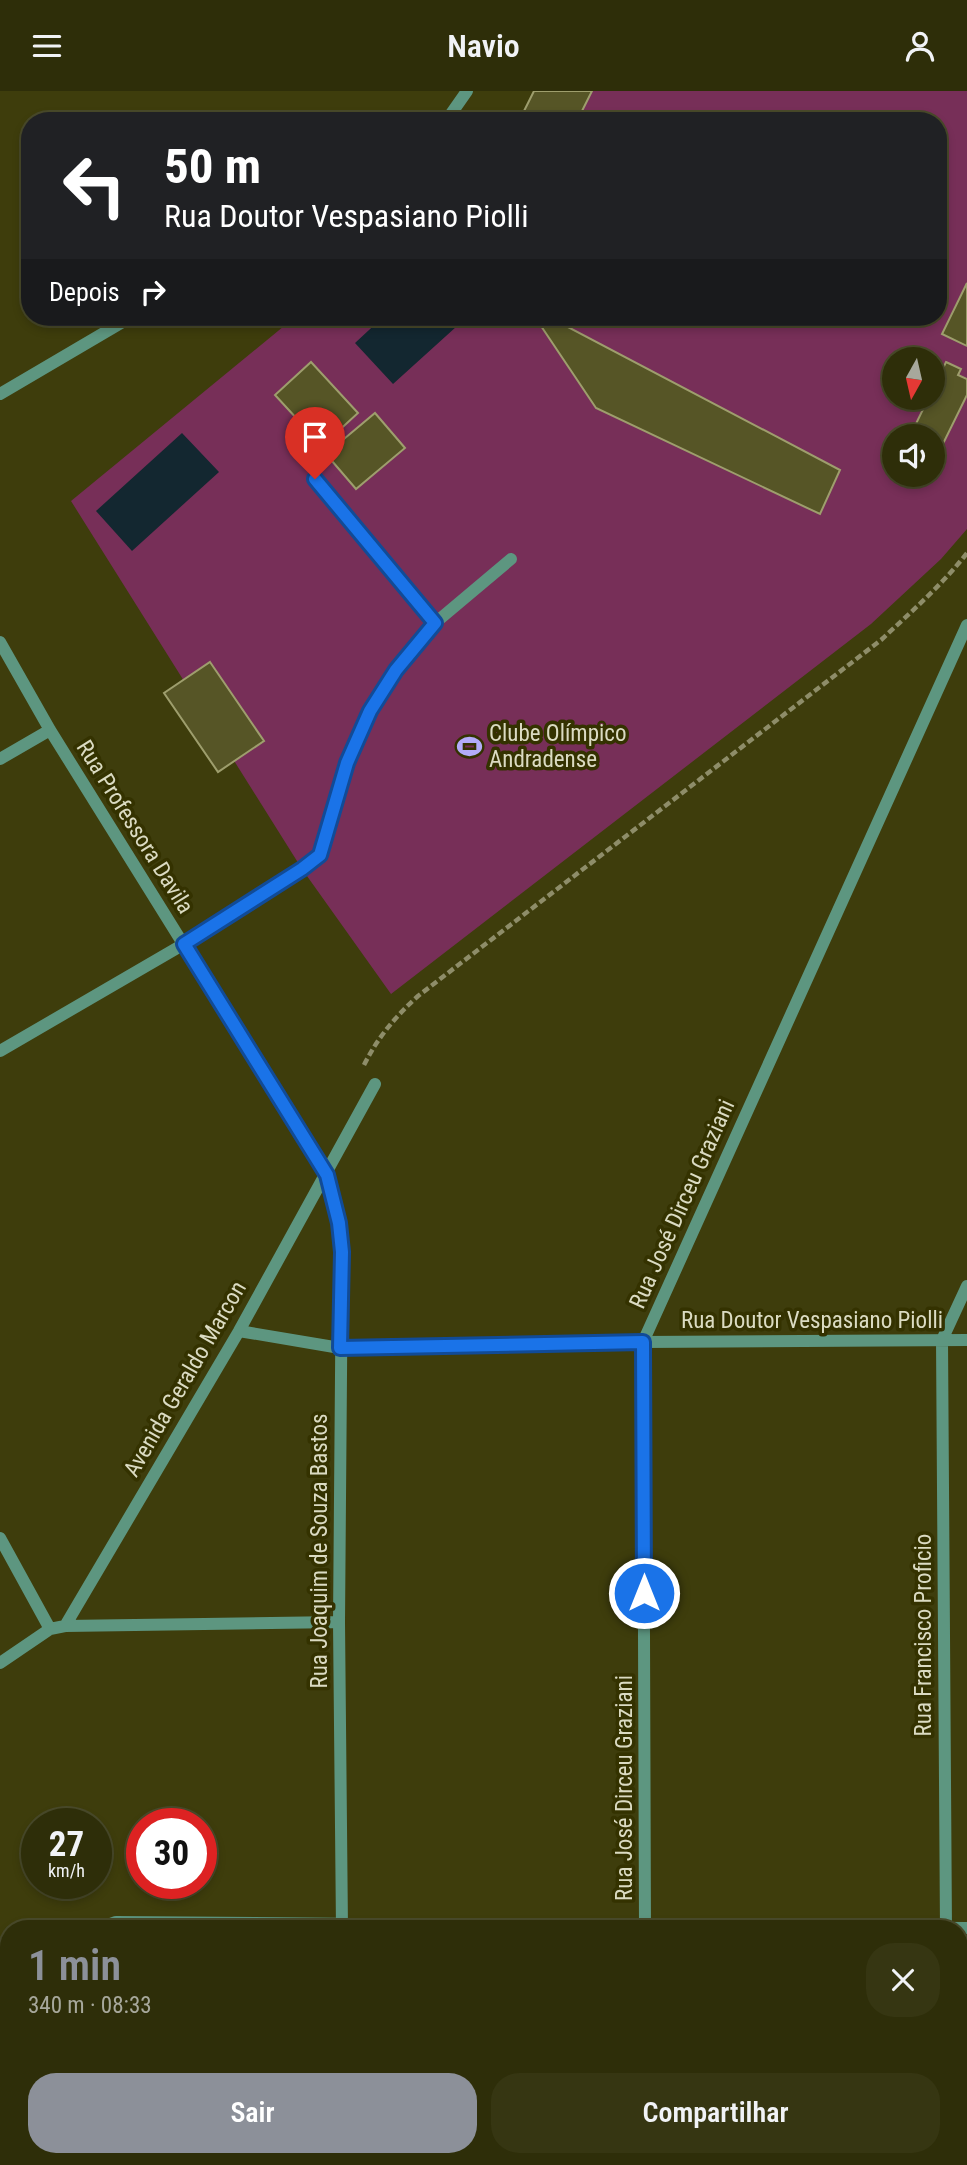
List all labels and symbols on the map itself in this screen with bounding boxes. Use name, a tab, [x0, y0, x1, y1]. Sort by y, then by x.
north arrow	[882, 347, 945, 409]
pin	[285, 407, 345, 479]
place label: Clube Olímpico Andradense	[489, 720, 626, 773]
sports icon: Clube Olímpico Andradense	[455, 732, 483, 760]
street label: Rua Professora Davila	[71, 735, 199, 919]
street label: Rua José Dirceu Graziani	[624, 1095, 740, 1313]
street label: Avenida Geraldo Marcon	[118, 1276, 252, 1482]
street label: Rua Doutor Vespasiano Piolli	[681, 1307, 943, 1334]
street label: Rua Joaquim de Souza Bastos	[306, 1414, 333, 1688]
street label: Rua Francisco Proficio	[910, 1534, 937, 1736]
position arrow	[607, 1556, 681, 1630]
street label: Rua José Dirceu Graziani	[611, 1675, 638, 1901]
speed limit sign: 30	[126, 1808, 217, 1899]

